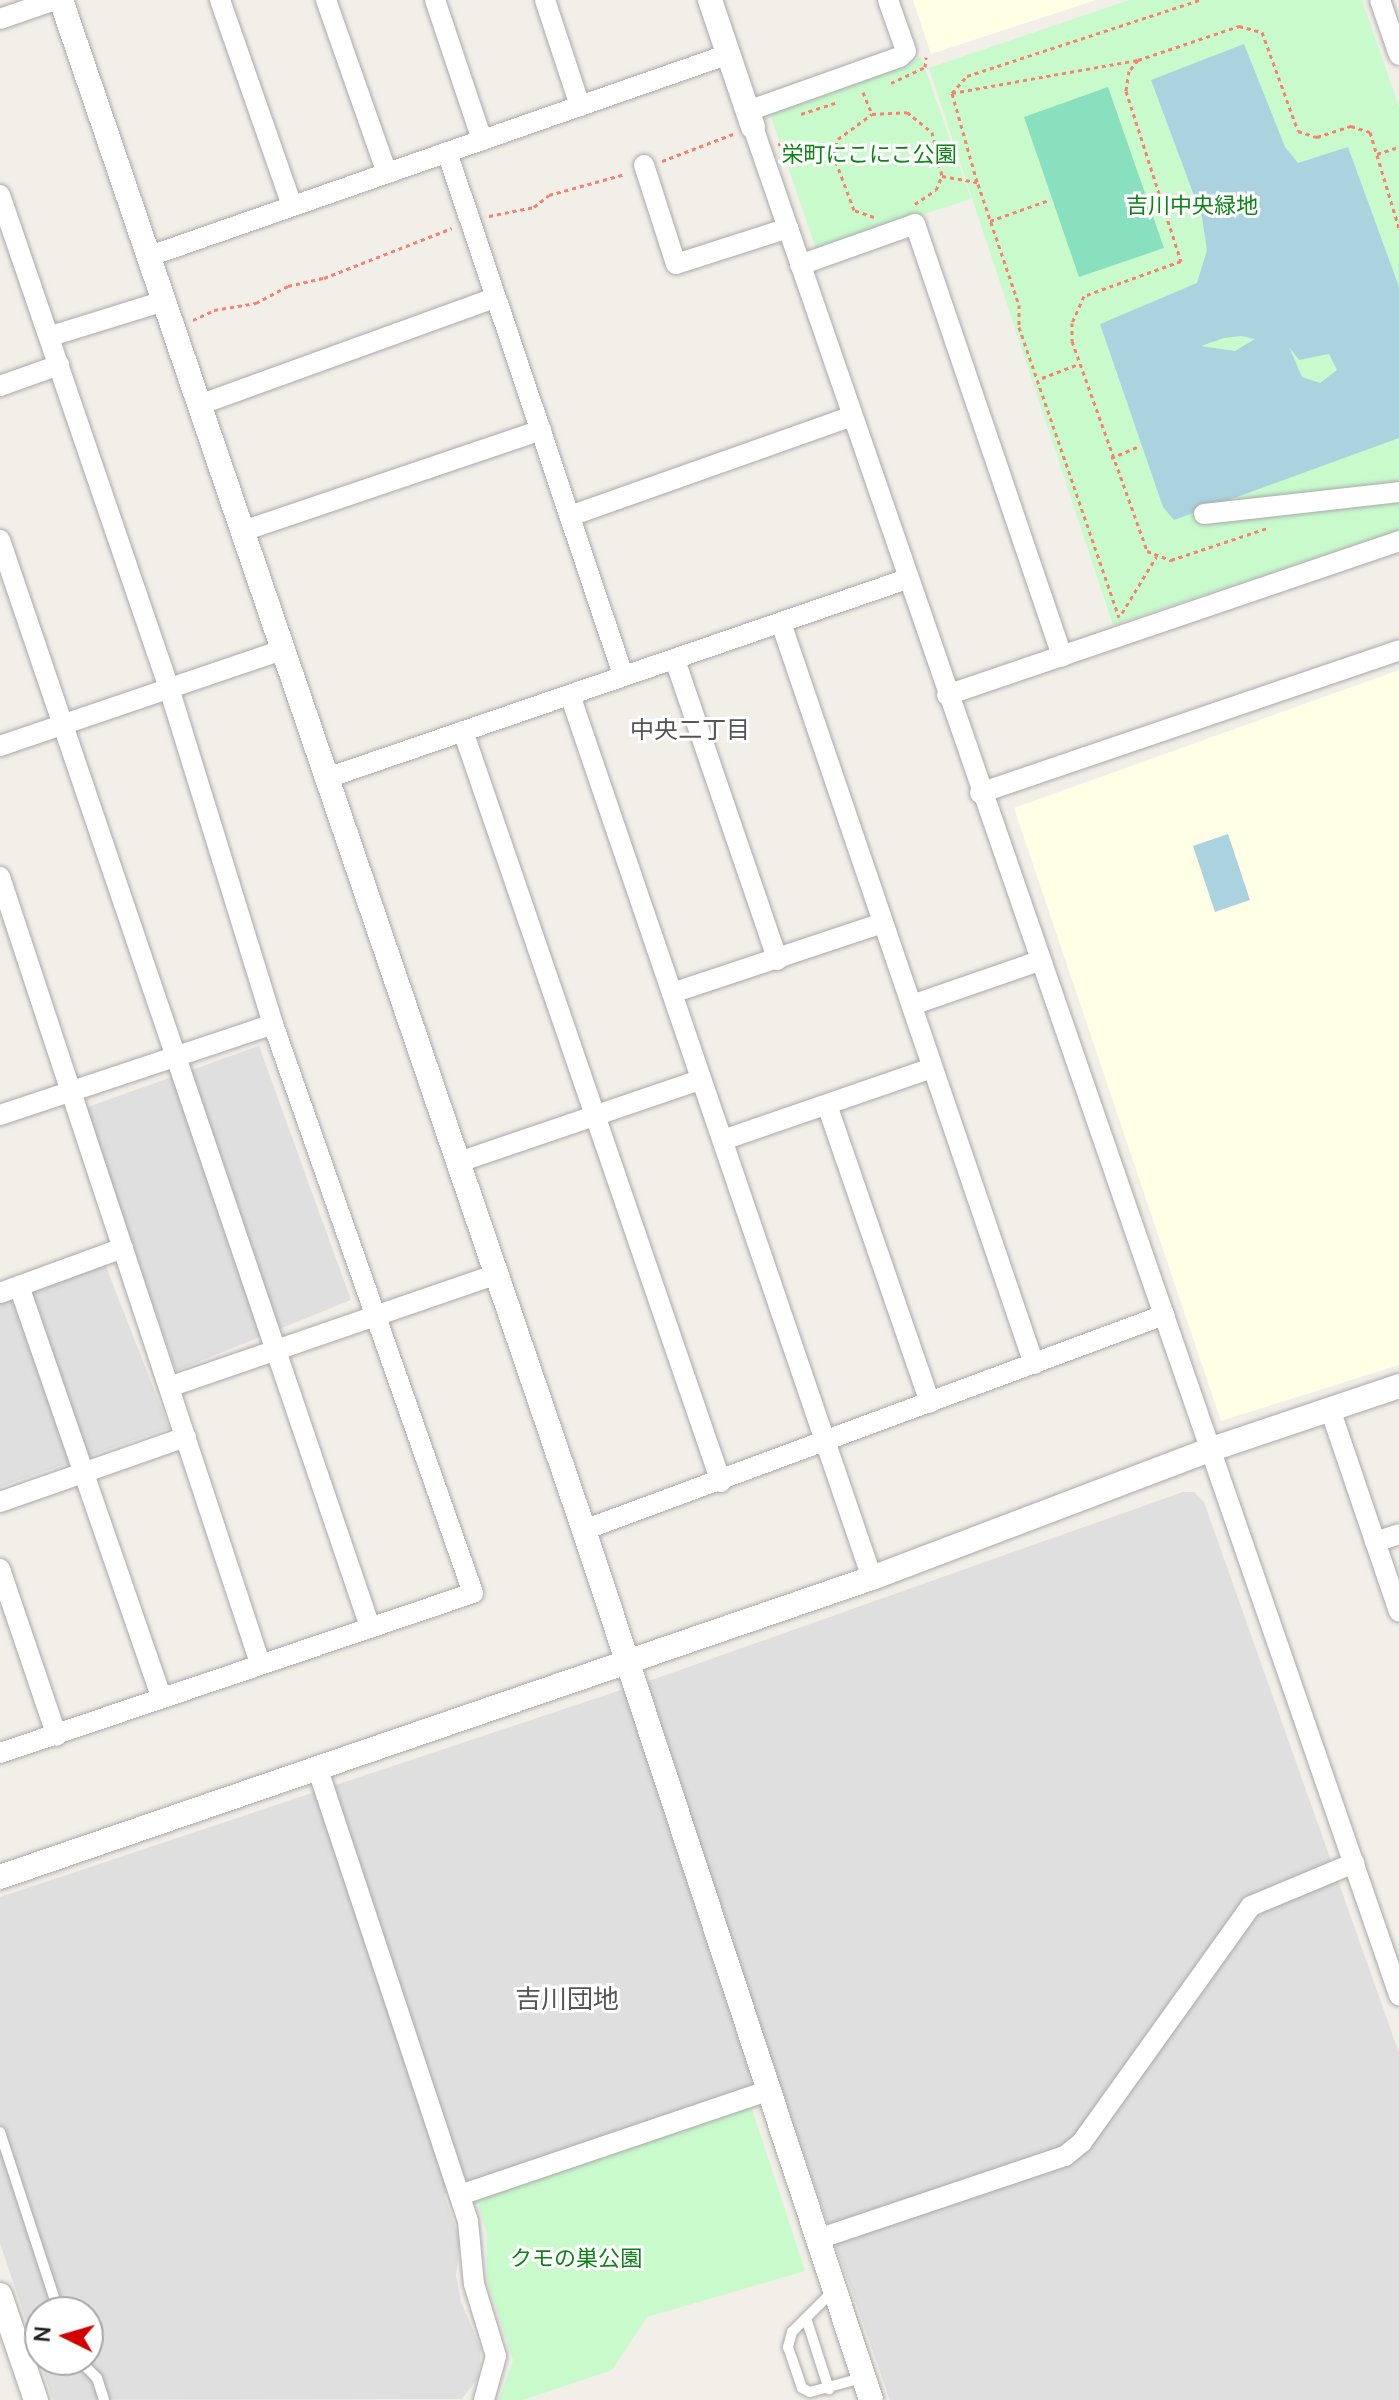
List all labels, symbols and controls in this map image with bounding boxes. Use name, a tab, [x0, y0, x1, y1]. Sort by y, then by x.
park label: 栄町にこにこ公園	[781, 142, 957, 168]
park label: 吉川中央緑地	[1126, 193, 1258, 219]
district label: 中央二丁目	[630, 715, 750, 743]
district label: 吉川団地	[515, 1983, 619, 2015]
park label: クモの巣公園	[510, 2246, 642, 2272]
north arrow	[24, 2296, 104, 2376]
text: N	[26, 2325, 58, 2343]

